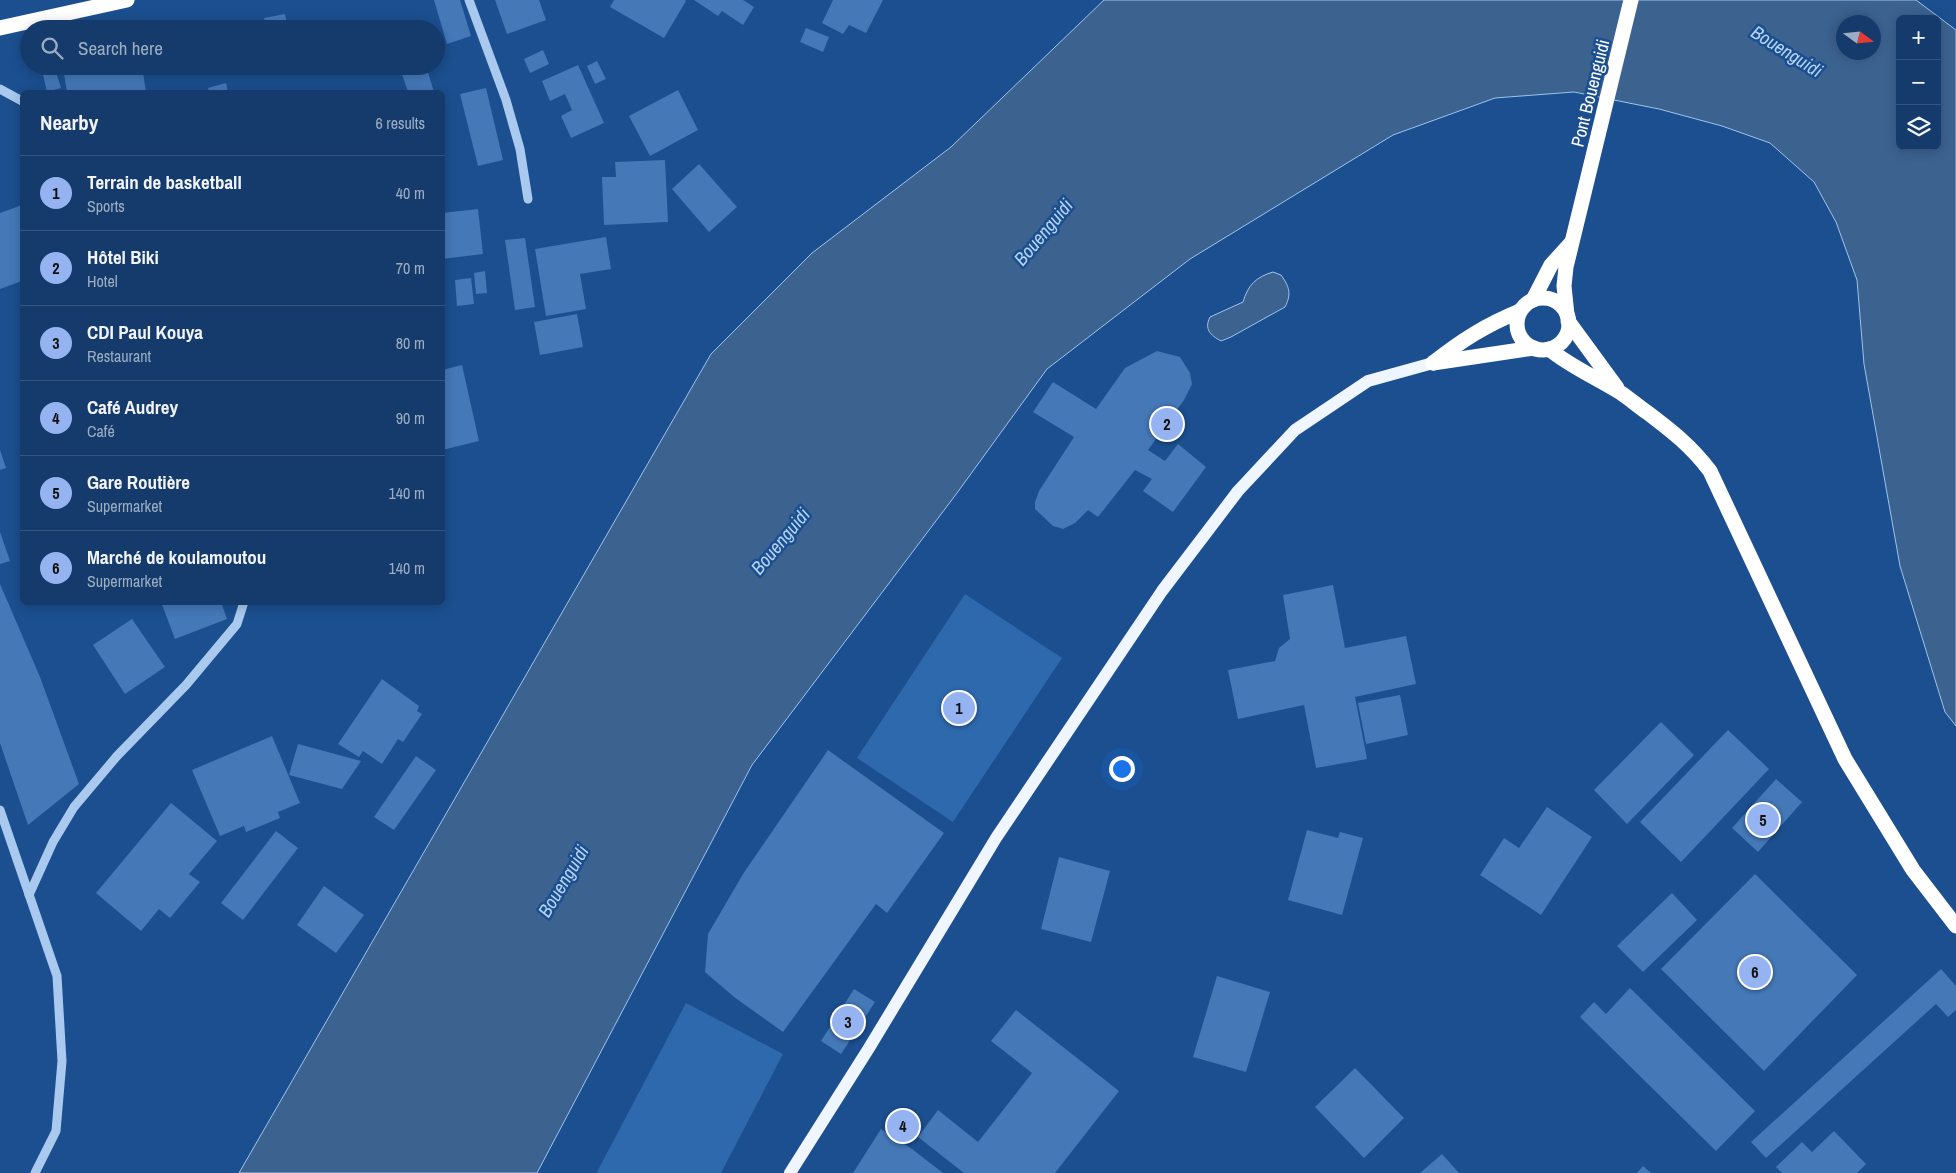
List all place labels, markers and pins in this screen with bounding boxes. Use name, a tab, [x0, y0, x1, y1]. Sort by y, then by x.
pin: 2	[1151, 405, 1183, 443]
pin: 1	[943, 689, 975, 727]
pin: 5	[1747, 801, 1779, 839]
pin: 6	[1739, 953, 1771, 991]
pin: 3	[832, 1003, 864, 1041]
pin: 4	[887, 1107, 919, 1145]

